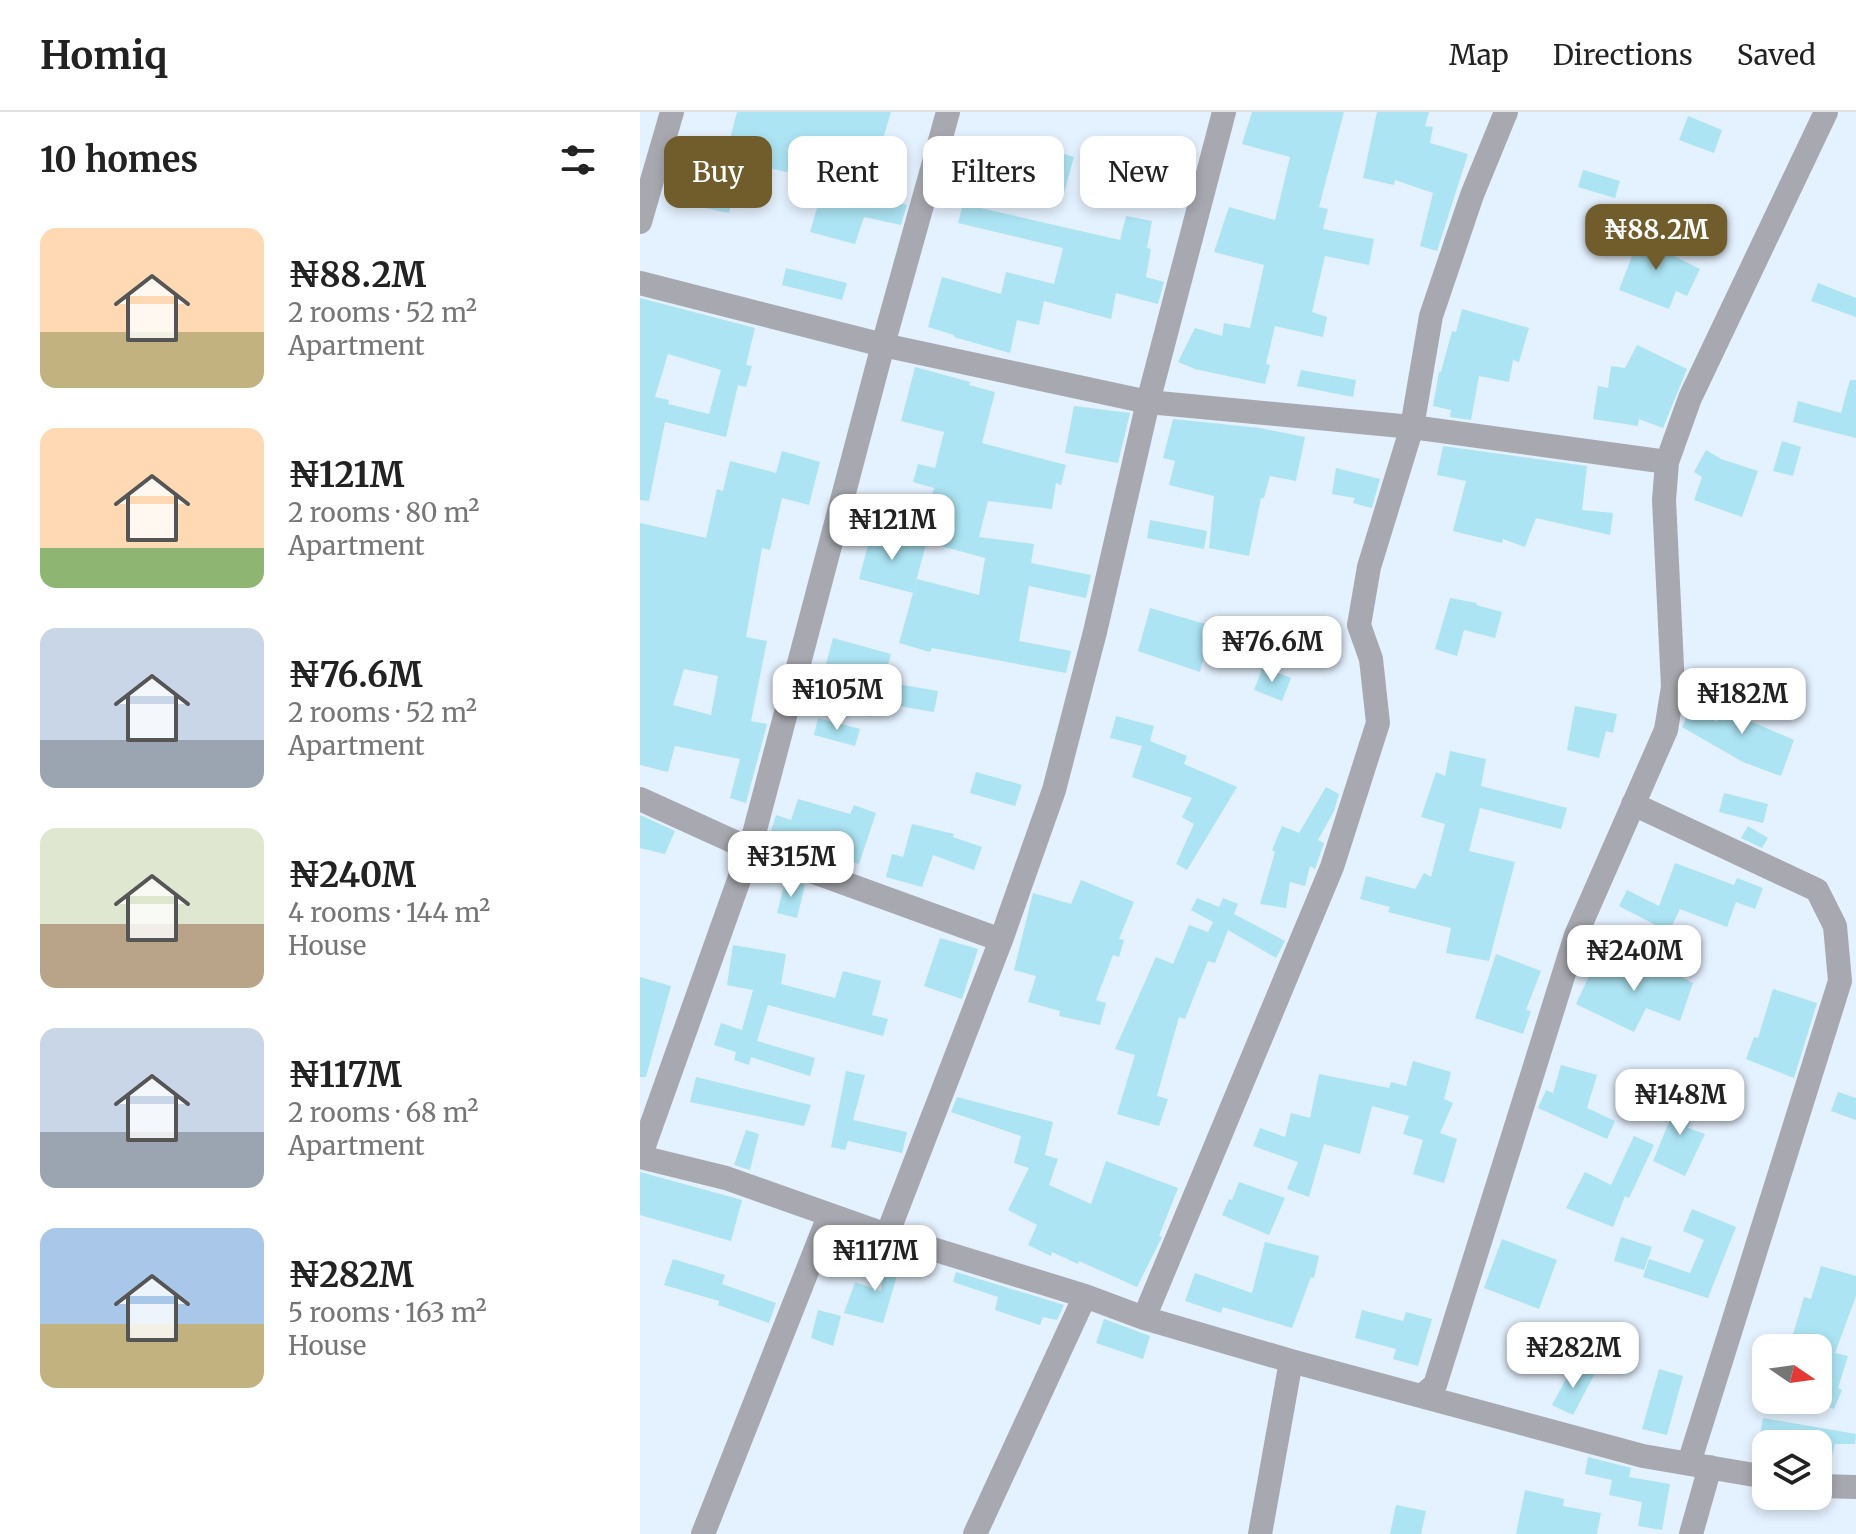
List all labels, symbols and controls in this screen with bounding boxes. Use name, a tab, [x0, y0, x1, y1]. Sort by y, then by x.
text: Homiq	[40, 32, 167, 79]
text: Map	[1449, 37, 1509, 73]
text: Directions	[1553, 37, 1693, 73]
text: Saved	[1737, 37, 1816, 73]
chip: Buy	[664, 136, 772, 208]
chip: Rent	[788, 136, 907, 208]
chip: Filters	[923, 136, 1064, 208]
chip: New	[1080, 136, 1196, 208]
icon: filters	[556, 138, 600, 182]
text: 10 homes	[40, 139, 198, 181]
pin: ₦88.2M	[1591, 204, 1721, 272]
text: ₦88.2M	[1603, 213, 1709, 246]
text: ₦88.2M	[288, 254, 426, 296]
icon: home	[104, 260, 200, 356]
text: 2 rooms · 52 m²	[288, 296, 477, 329]
text: Apartment	[288, 329, 425, 362]
text: ₦121M	[288, 454, 404, 496]
icon: home	[104, 460, 200, 556]
pin: ₦121M	[836, 494, 948, 562]
text: 2 rooms · 80 m²	[288, 496, 479, 529]
text: ₦121M	[848, 503, 936, 536]
text: Apartment	[288, 529, 425, 562]
pin: ₦76.6M	[1207, 616, 1337, 684]
text: ₦76.6M	[1221, 625, 1323, 658]
text: ₦76.6M	[288, 654, 423, 696]
icon: home	[104, 660, 200, 756]
pin: ₦105M	[781, 664, 893, 732]
pin: ₦182M	[1686, 668, 1798, 736]
text: ₦105M	[791, 673, 883, 706]
text: ₦182M	[1696, 677, 1788, 710]
text: 2 rooms · 52 m²	[288, 696, 477, 729]
text: Apartment	[288, 729, 425, 762]
pin: ₦315M	[735, 831, 847, 899]
text: ₦315M	[746, 840, 836, 873]
text: ₦240M	[288, 854, 416, 896]
icon: home	[104, 860, 200, 956]
text: 4 rooms · 144 m²	[288, 896, 490, 929]
pin: ₦240M	[1578, 925, 1690, 993]
text: House	[288, 929, 366, 962]
text: ₦240M	[1585, 934, 1683, 967]
text: ₦117M	[288, 1054, 402, 1096]
icon: home	[104, 1060, 200, 1156]
pin: ₦148M	[1624, 1069, 1736, 1137]
text: ₦148M	[1633, 1078, 1727, 1111]
text: 2 rooms · 68 m²	[288, 1096, 478, 1129]
text: Apartment	[288, 1129, 425, 1162]
pin: ₦117M	[819, 1225, 931, 1293]
text: ₦117M	[831, 1234, 919, 1267]
text: ₦282M	[288, 1254, 414, 1296]
icon: home	[104, 1260, 200, 1356]
text: 5 rooms · 163 m²	[288, 1296, 487, 1329]
pin: ₦282M	[1517, 1322, 1629, 1390]
text: House	[288, 1329, 366, 1362]
text: ₦282M	[1525, 1331, 1621, 1364]
north arrow	[1752, 1334, 1832, 1414]
map controls	[1752, 1334, 1832, 1510]
button: layers	[1752, 1430, 1832, 1510]

